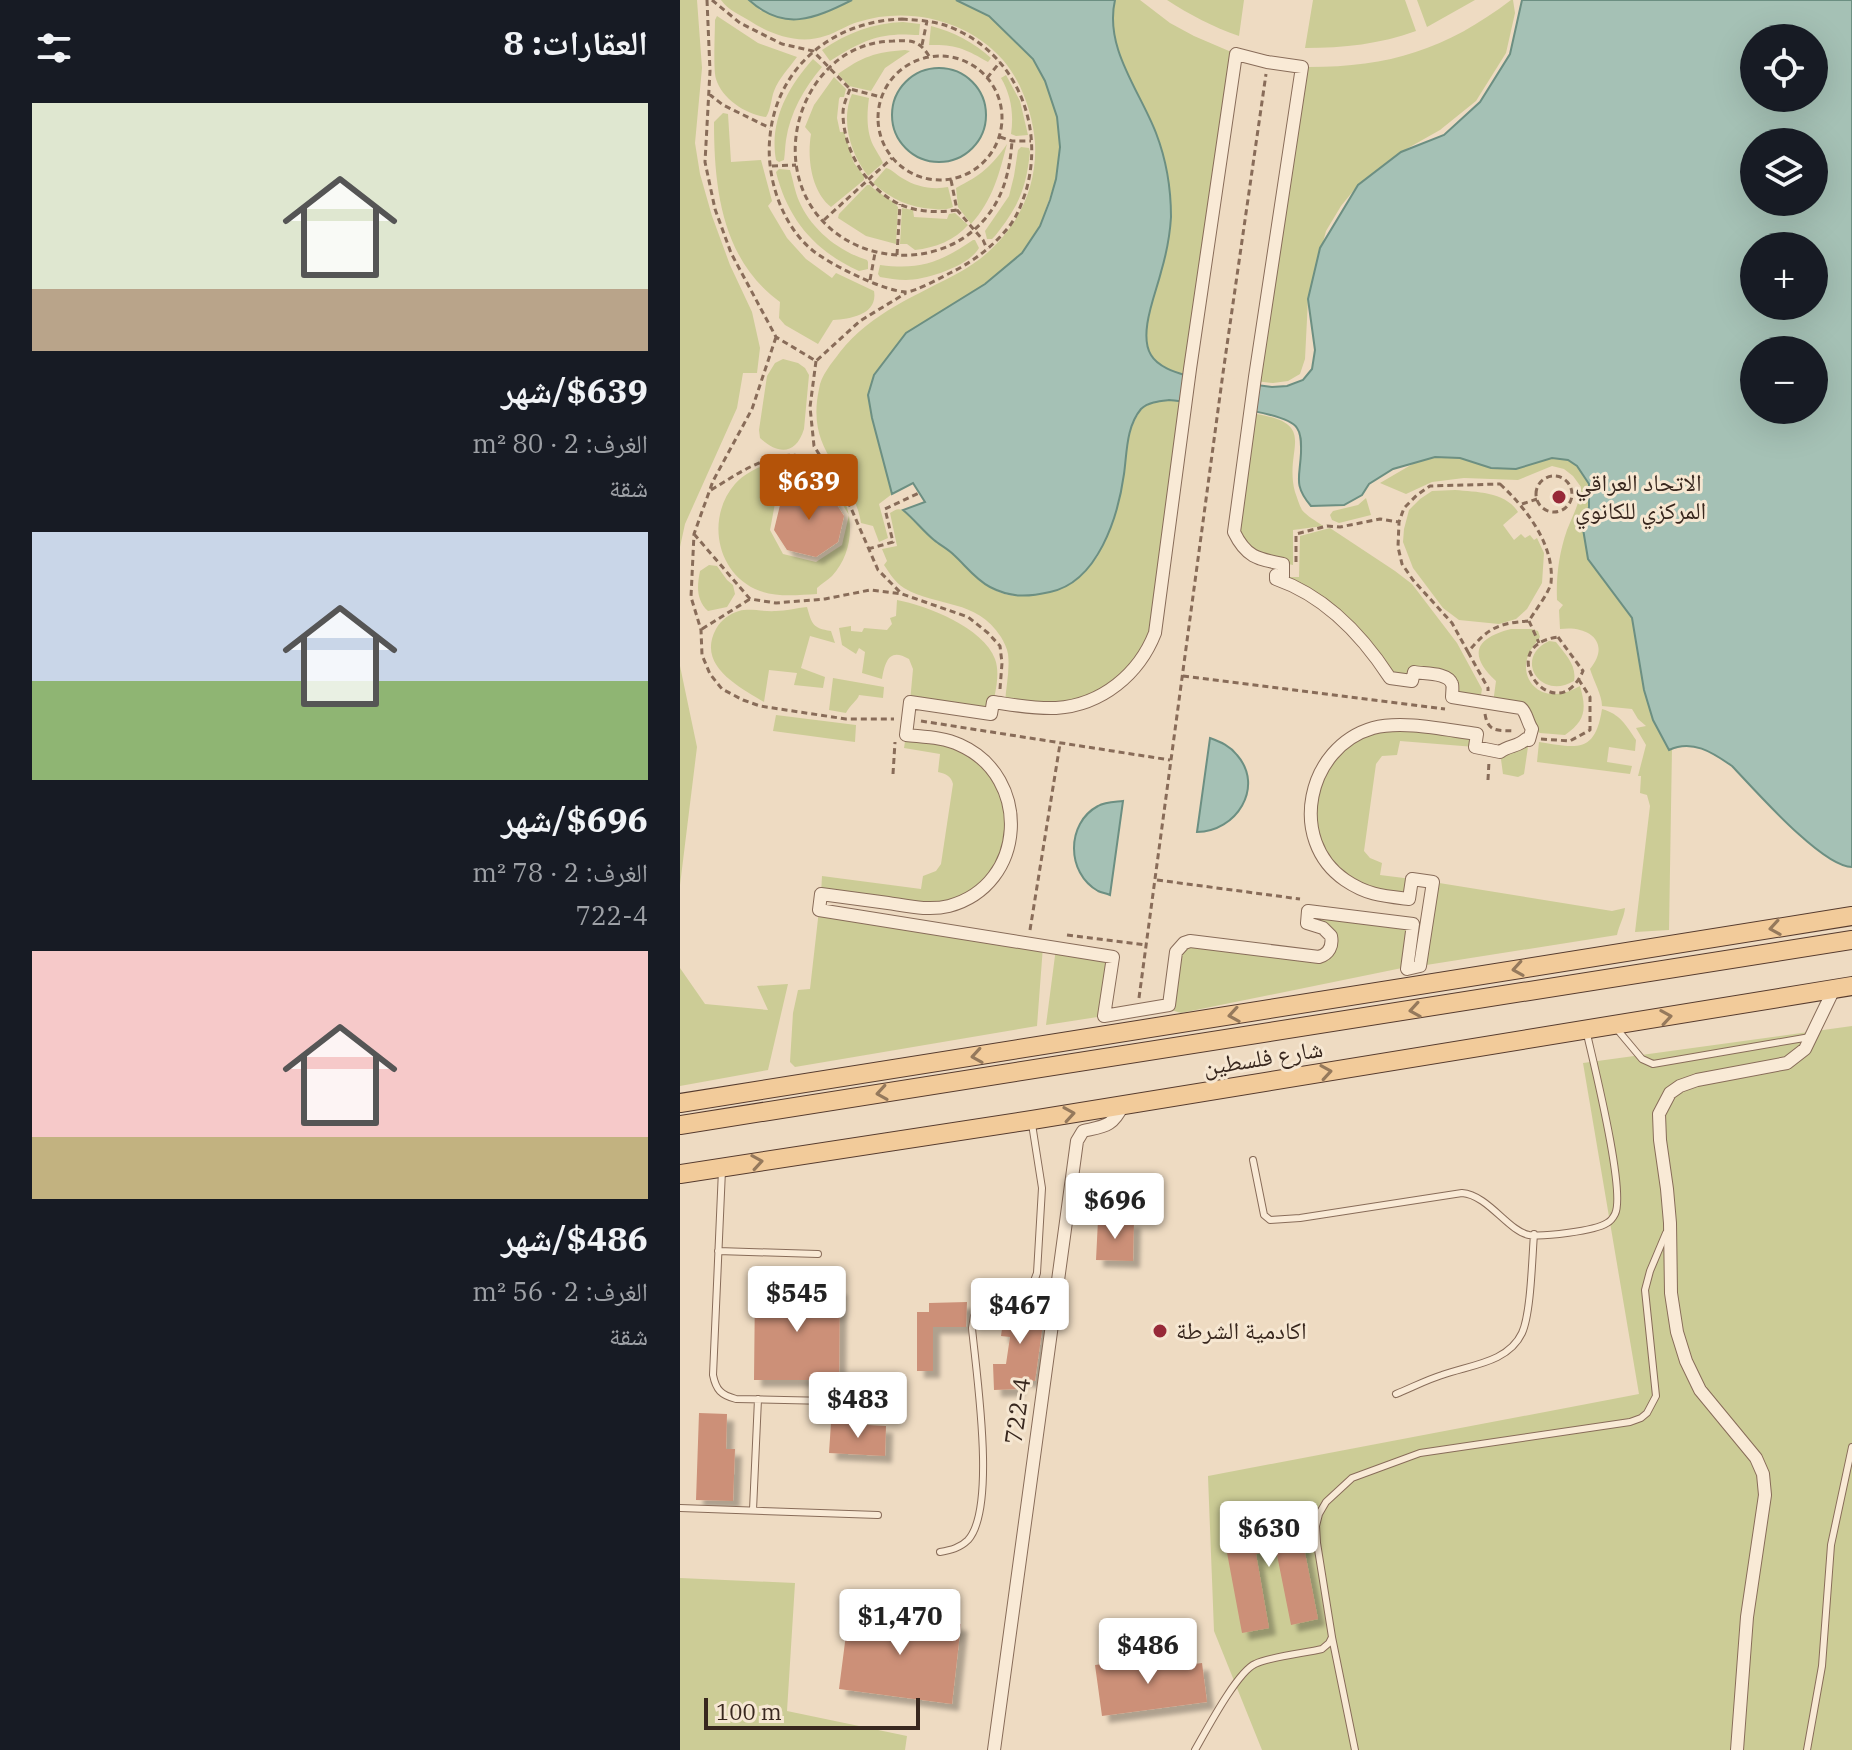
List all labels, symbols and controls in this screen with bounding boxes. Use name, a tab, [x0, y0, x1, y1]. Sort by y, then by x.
text: العقارات: 8	[503, 20, 648, 64]
map controls	[1740, 24, 1828, 424]
button: locate	[1740, 24, 1828, 112]
icon: filters	[32, 26, 76, 70]
button: layers	[1740, 128, 1828, 216]
icon: home	[268, 155, 412, 299]
button: +	[1740, 232, 1828, 320]
button: −	[1740, 336, 1828, 424]
text: $639/شهر	[501, 368, 648, 412]
text: الغرف: 2 · 80 m²	[472, 426, 648, 460]
pin: $639	[762, 454, 856, 522]
text: $639	[778, 463, 840, 497]
place label: الاتحاد العراقي المركزي للكانوي	[1575, 466, 1706, 530]
text: شقة	[609, 470, 648, 504]
marker: الاتحاد العراقي المركزي للكانوي	[1550, 488, 1568, 506]
icon: home	[268, 584, 412, 728]
text: $696/شهر	[501, 797, 648, 841]
text: الغرف: 2 · 78 m²	[472, 855, 648, 889]
text: 722-4	[575, 898, 648, 932]
one-way arrow	[1768, 919, 1782, 936]
one-way arrow	[1511, 960, 1525, 977]
one-way arrow	[1409, 1000, 1422, 1017]
icon: home	[268, 1003, 412, 1147]
one-way arrow	[1227, 1005, 1241, 1022]
one-way arrow	[1659, 1009, 1672, 1026]
street label: شارع فلسطين	[1201, 1032, 1325, 1082]
one-way arrow	[970, 1046, 984, 1063]
one-way arrow	[1319, 1065, 1333, 1082]
one-way arrow	[875, 1084, 889, 1101]
one-way arrow	[1063, 1106, 1076, 1123]
one-way arrow	[750, 1154, 764, 1171]
pin: $696	[1068, 1173, 1162, 1241]
text: $696	[1084, 1182, 1146, 1216]
text: $486/شهر	[501, 1216, 648, 1260]
pin: $545	[750, 1266, 844, 1334]
text: الغرف: 2 · 56 m²	[472, 1274, 648, 1308]
text: $545	[766, 1275, 828, 1309]
pin: $467	[973, 1278, 1067, 1346]
text: $467	[989, 1287, 1051, 1321]
place label: اكادمية الشرطة	[1176, 1314, 1307, 1346]
text: شقة	[609, 1318, 648, 1352]
marker: اكادمية الشرطة	[1151, 1322, 1169, 1340]
pin: $483	[811, 1372, 905, 1440]
street label: 722-4	[996, 1375, 1038, 1446]
text: $483	[827, 1381, 889, 1415]
pin: $630	[1222, 1501, 1316, 1569]
text: $630	[1238, 1510, 1300, 1544]
pin: $1,470	[835, 1589, 965, 1657]
text: $1,470	[857, 1598, 943, 1632]
pin: $486	[1101, 1618, 1195, 1686]
text: $486	[1117, 1627, 1179, 1661]
scale bar	[704, 1694, 920, 1730]
text: 100 m	[716, 1697, 782, 1726]

